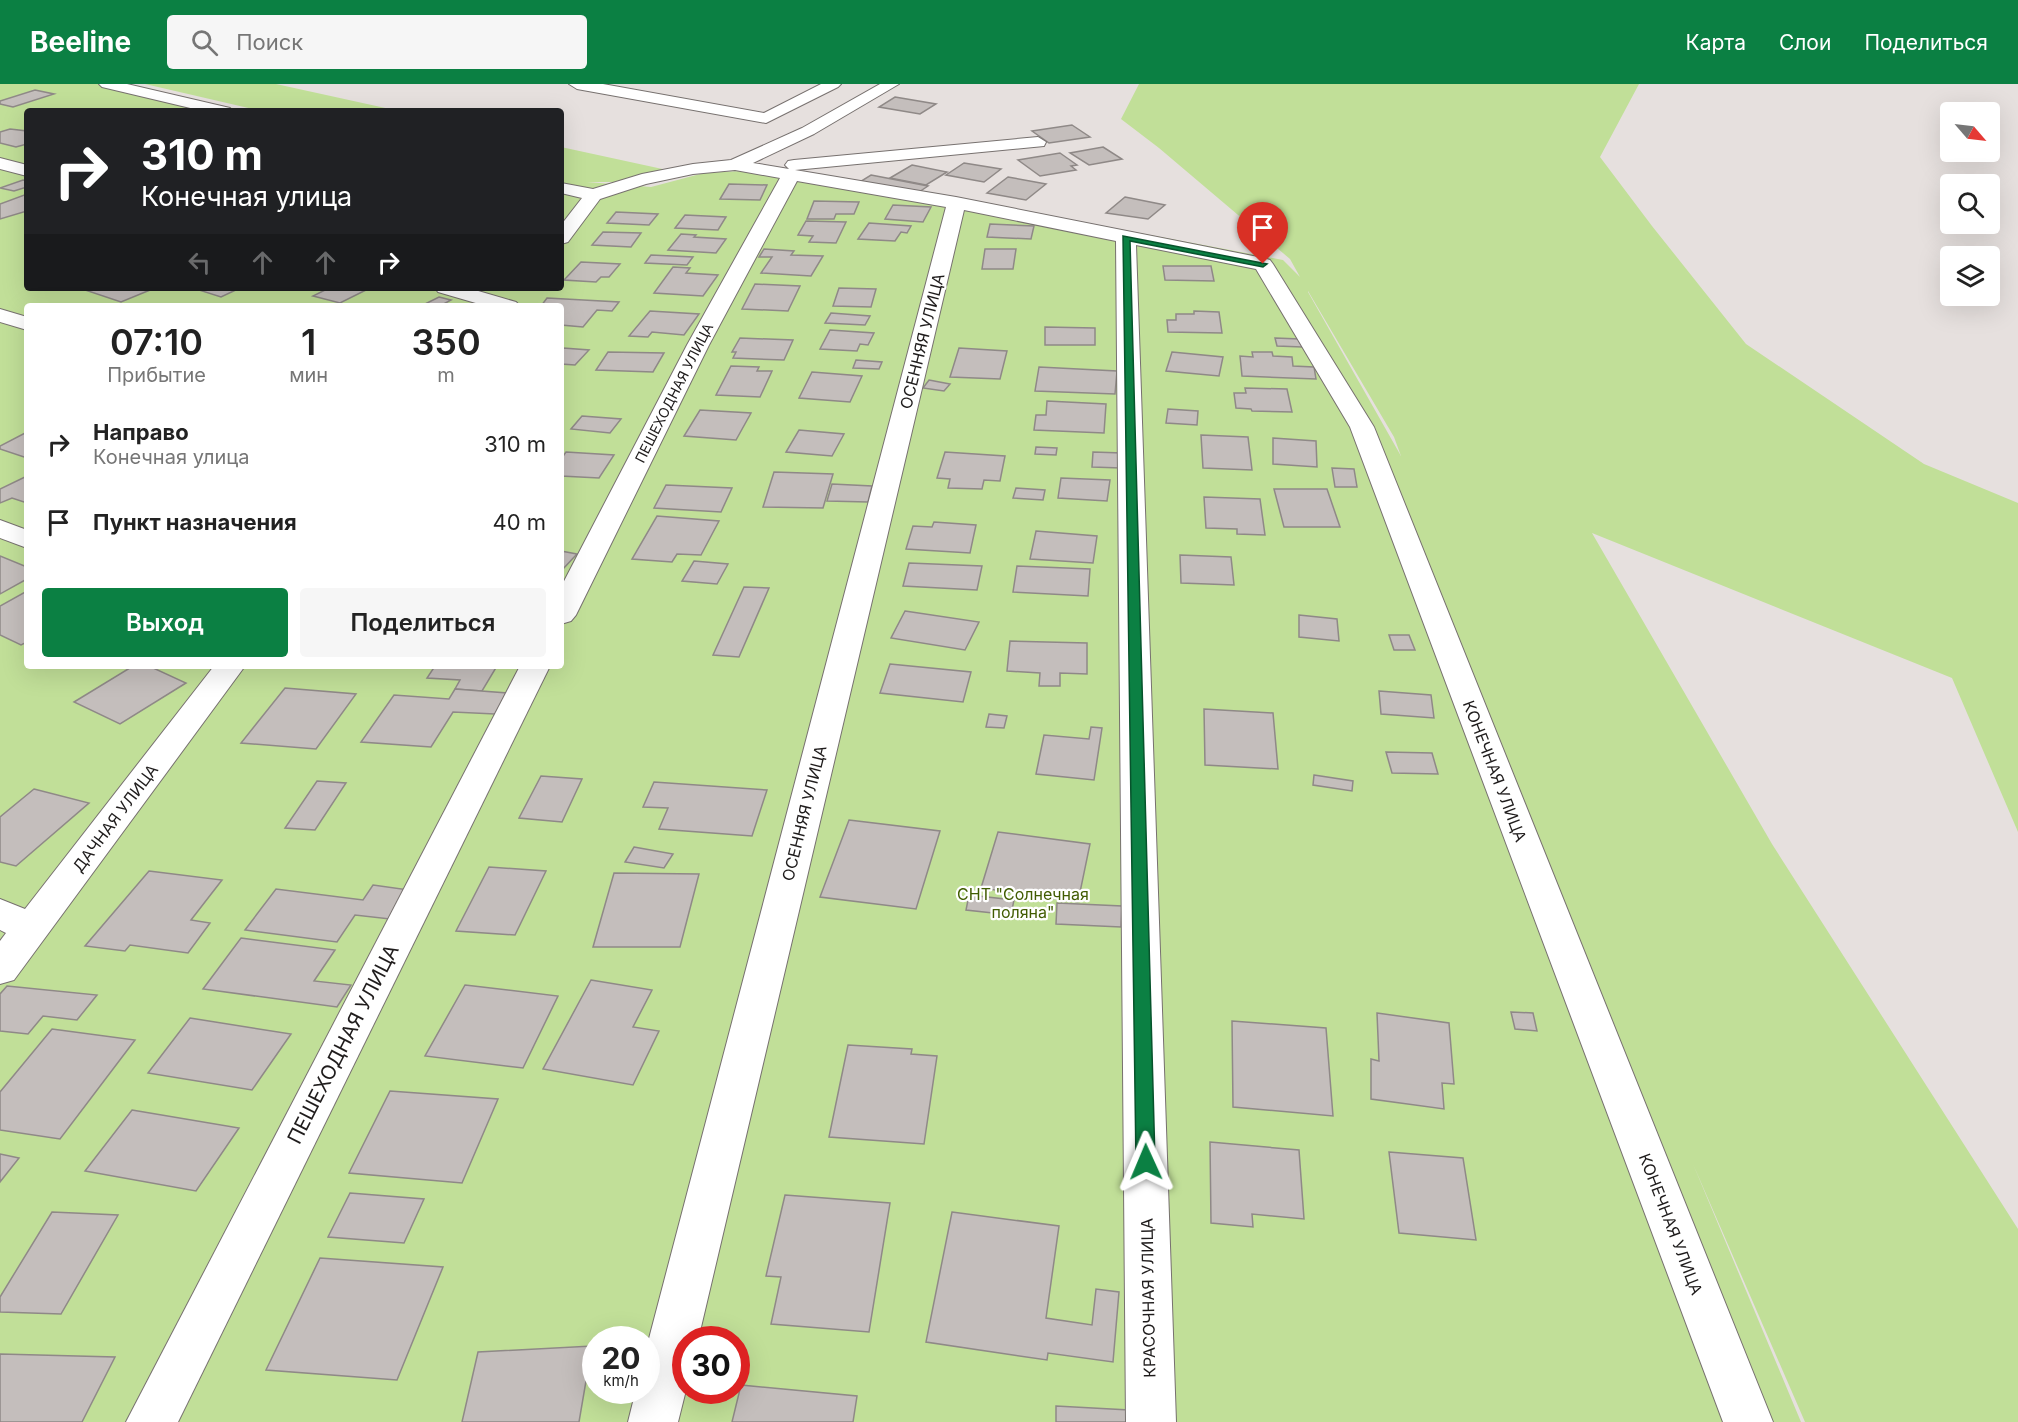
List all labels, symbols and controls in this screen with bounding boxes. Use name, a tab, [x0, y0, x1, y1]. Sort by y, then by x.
search box	[167, 15, 587, 69]
text: Beeline	[30, 25, 131, 59]
icon: search	[188, 26, 221, 59]
text: Поиск	[236, 29, 303, 55]
text: Карта	[1686, 30, 1746, 55]
text: Слои	[1779, 30, 1831, 55]
text: Поделиться	[1864, 30, 1988, 55]
north arrow	[1940, 102, 2000, 162]
map controls	[1940, 102, 2000, 306]
text: 310 m	[141, 129, 263, 180]
icon: right	[42, 132, 120, 210]
button: search	[1940, 174, 2000, 234]
text: Конечная улица	[141, 180, 352, 213]
pin	[1237, 202, 1288, 264]
icon: arrive	[1246, 211, 1279, 244]
icon: left	[183, 246, 216, 279]
icon: ahead	[246, 246, 279, 279]
icon: ahead	[309, 246, 342, 279]
icon: right	[372, 246, 405, 279]
button: layers	[1940, 246, 2000, 306]
street label: ОСЕННЯЯ УЛИЦА	[895, 271, 949, 411]
text: 07:10	[110, 320, 203, 364]
text: 1	[301, 320, 316, 364]
text: 350	[411, 320, 481, 364]
street label: ПЕШЕХОДНАЯ УЛИЦА	[631, 320, 716, 465]
text: Прибытие	[107, 363, 206, 387]
text: мин	[289, 363, 328, 387]
text: m	[437, 363, 455, 387]
text: Направо	[93, 419, 189, 445]
icon: right	[42, 428, 75, 461]
text: 310 m	[484, 431, 546, 457]
text: Конечная улица	[93, 445, 249, 469]
icon: arrive	[42, 506, 75, 539]
text: Пункт назначения	[93, 509, 297, 535]
text: 40 m	[492, 509, 546, 535]
button: Выход	[42, 588, 288, 657]
button: Поделиться	[300, 588, 546, 657]
street label: КОНЕЧНАЯ УЛИЦА	[1459, 698, 1531, 844]
street label: ОСЕННЯЯ УЛИЦА	[777, 743, 831, 883]
street label: ДАЧНАЯ УЛИЦА	[68, 760, 162, 876]
park label: СНТ "Солнечная поляна"	[957, 884, 1089, 922]
street label: ПЕШЕХОДНАЯ УЛИЦА	[282, 940, 404, 1148]
position arrow	[1114, 1130, 1178, 1194]
street label: КОНЕЧНАЯ УЛИЦА	[1635, 1151, 1707, 1297]
street label: КРАСОЧНАЯ УЛИЦА	[1137, 1218, 1159, 1378]
speed limit sign: 30	[672, 1326, 750, 1404]
text: 20	[601, 1340, 641, 1376]
text: km/h	[603, 1371, 639, 1390]

